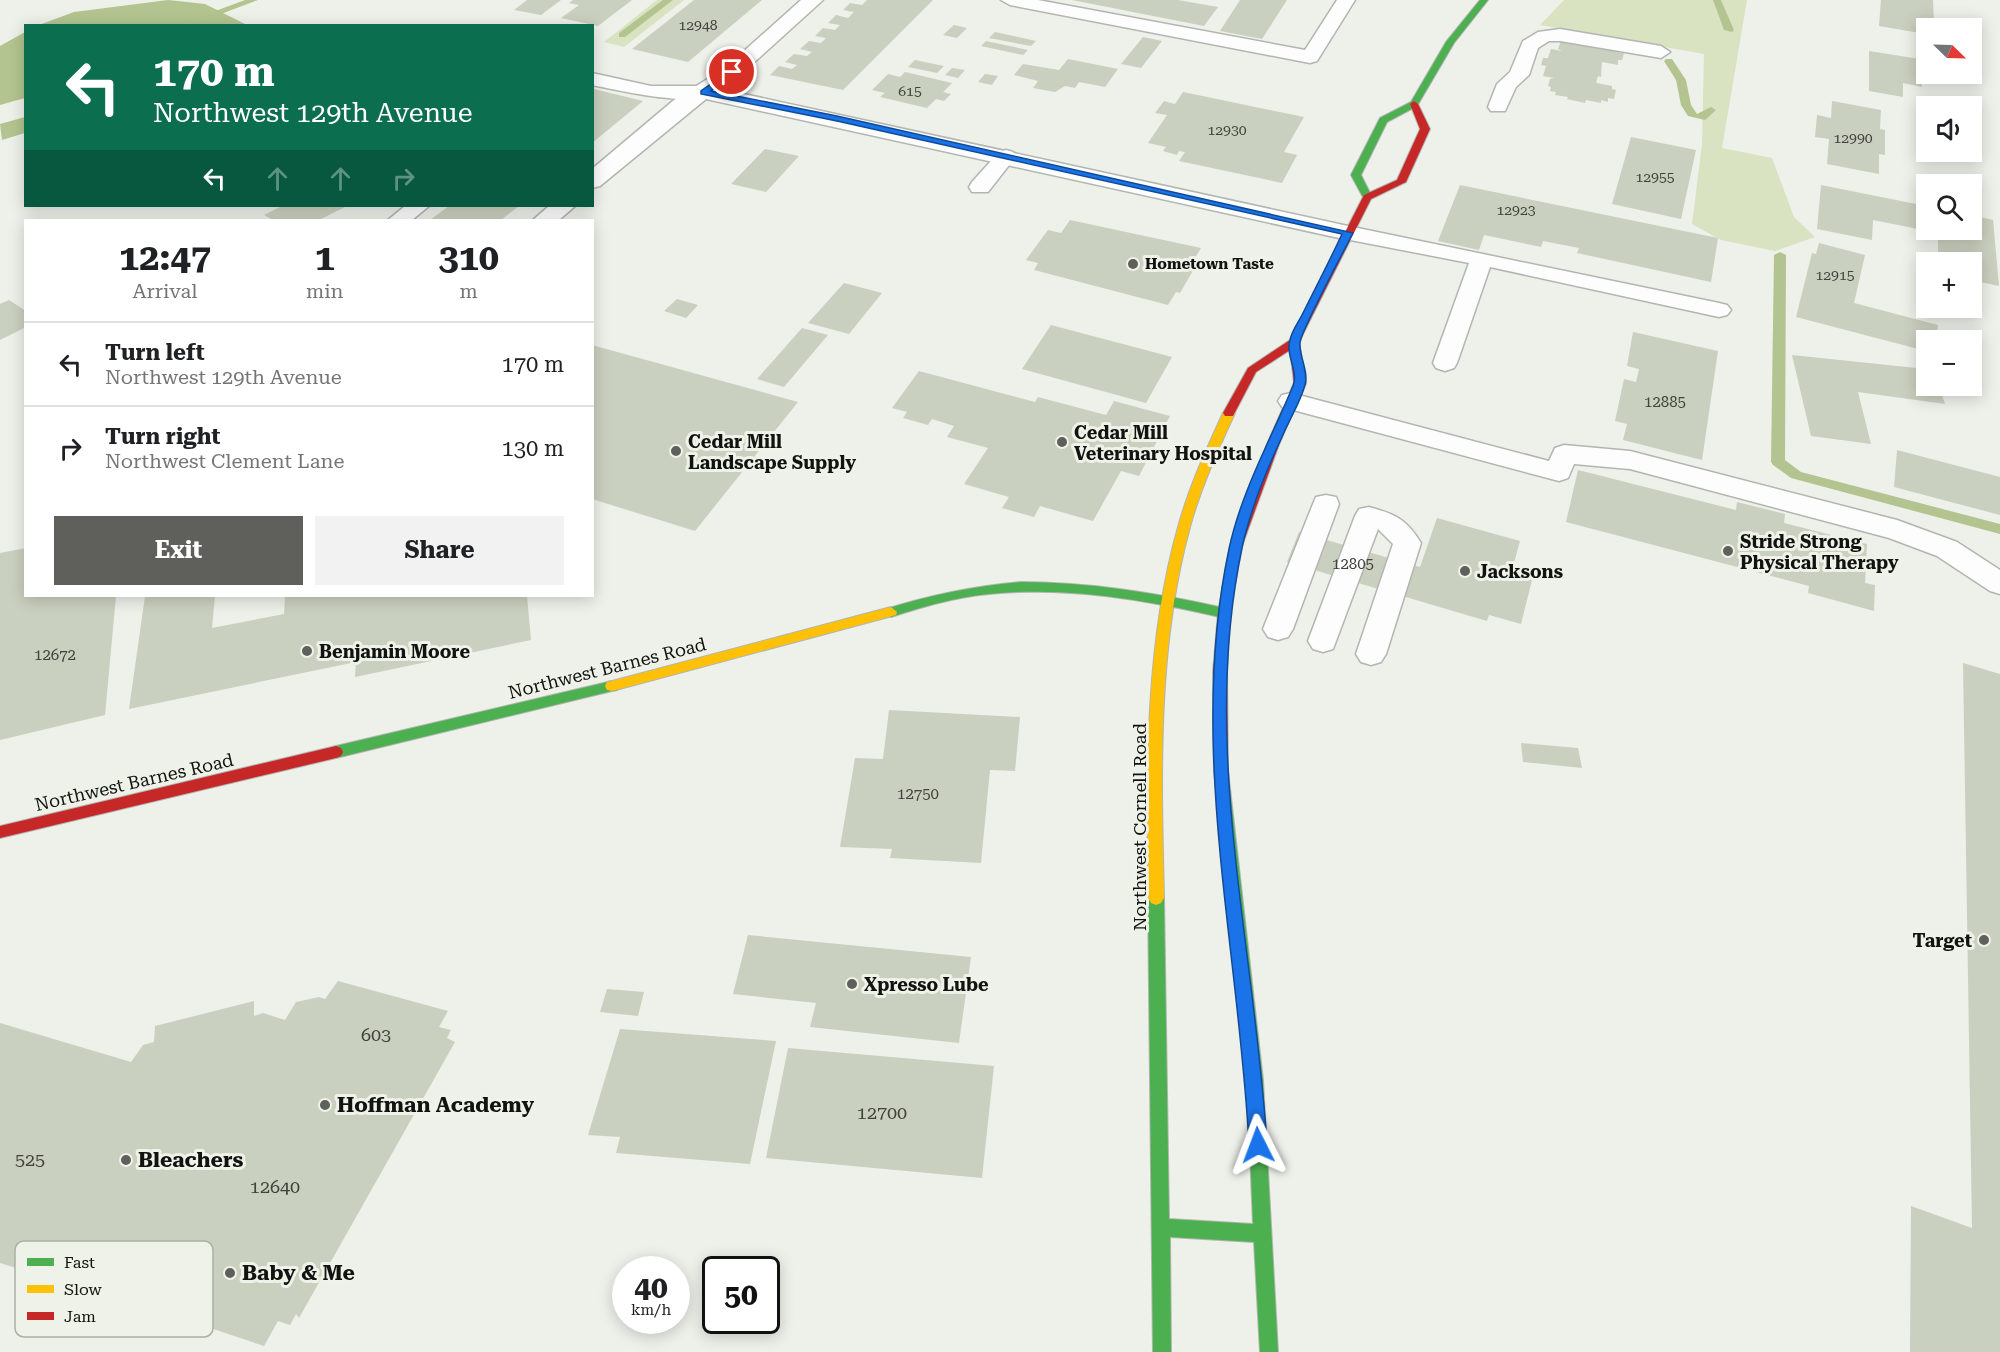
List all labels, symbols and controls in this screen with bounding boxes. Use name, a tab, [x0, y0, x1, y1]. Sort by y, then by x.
house number: 12948	[678, 17, 718, 33]
north arrow	[1916, 18, 1982, 84]
map controls	[1916, 18, 1982, 396]
pin	[706, 46, 757, 97]
text: 170 m	[153, 47, 275, 96]
icon: left	[54, 48, 132, 126]
icon: arrive	[715, 55, 748, 88]
house number: 615	[898, 83, 922, 99]
button: sound	[1916, 96, 1982, 162]
text: Northwest 129th Avenue	[153, 97, 473, 129]
house number: 12930	[1207, 122, 1247, 138]
house number: 12990	[1833, 130, 1873, 146]
icon: left	[198, 162, 231, 195]
icon: ahead	[261, 162, 294, 195]
icon: ahead	[324, 162, 357, 195]
icon: right	[387, 162, 420, 195]
house number: 12955	[1635, 169, 1675, 185]
button: search	[1916, 174, 1982, 240]
house number: 12923	[1496, 202, 1536, 218]
text: 12:47	[119, 237, 211, 279]
text: 1	[315, 237, 335, 279]
text: 310	[439, 237, 499, 279]
button: +	[1916, 252, 1982, 318]
place label: Hometown Taste	[1145, 255, 1274, 273]
marker: Hometown Taste	[1126, 257, 1140, 271]
house number: 12915	[1815, 267, 1855, 283]
text: Arrival	[132, 279, 197, 303]
text: min	[306, 279, 343, 303]
text: m	[460, 279, 478, 303]
button: −	[1916, 330, 1982, 396]
text: Turn left	[105, 340, 205, 365]
icon: left	[54, 348, 87, 381]
text: 170 m	[501, 352, 564, 377]
text: Northwest 129th Avenue	[105, 365, 342, 389]
house number: 12885	[1644, 393, 1686, 411]
place label: Cedar Mill Veterinary Hospital	[1074, 422, 1252, 464]
text: Turn right	[105, 424, 220, 449]
place label: Cedar Mill Landscape Supply	[688, 431, 856, 473]
icon: right	[54, 432, 87, 465]
marker: Cedar Mill Veterinary Hospital	[1055, 435, 1069, 449]
text: 130 m	[501, 436, 564, 461]
marker: Cedar Mill Landscape Supply	[669, 444, 683, 458]
text: Northwest Clement Lane	[105, 449, 344, 473]
button: Exit	[54, 516, 303, 585]
button: Share	[315, 516, 564, 585]
place label: Stride Strong Physical Therapy	[1740, 531, 1899, 573]
marker: Stride Strong Physical Therapy	[1721, 544, 1735, 558]
house number: 12805	[1332, 555, 1374, 573]
place label: Jacksons	[1477, 561, 1563, 582]
marker: Jacksons	[1458, 564, 1472, 578]
street label: Northwest Barnes Road	[506, 633, 709, 703]
place label: Benjamin Moore	[319, 641, 470, 662]
marker: Benjamin Moore	[300, 644, 314, 658]
house number: 12672	[34, 646, 76, 664]
street label: Northwest Cornell Road	[1129, 723, 1150, 931]
street label: Northwest Barnes Road	[33, 749, 236, 815]
house number: 12750	[897, 785, 939, 803]
place label: Target	[1913, 930, 1972, 951]
marker: Target	[1977, 933, 1991, 947]
place label: Xpresso Lube	[864, 974, 989, 995]
marker: Xpresso Lube	[845, 977, 859, 991]
house number: 603	[361, 1024, 391, 1045]
place label: Hoffman Academy	[337, 1093, 535, 1117]
marker: Hoffman Academy	[318, 1098, 332, 1112]
house number: 12700	[857, 1102, 907, 1123]
position arrow	[1226, 1113, 1290, 1177]
place label: Bleachers	[138, 1148, 243, 1172]
house number: 525	[15, 1149, 45, 1170]
marker: Bleachers	[119, 1153, 133, 1167]
house number: 12640	[250, 1176, 300, 1197]
legend	[15, 1241, 213, 1337]
text: Fast	[64, 1253, 95, 1272]
speed limit sign: 50	[702, 1256, 780, 1334]
place label: Baby & Me	[242, 1261, 355, 1285]
marker: Baby & Me	[223, 1266, 237, 1280]
text: 40	[634, 1270, 668, 1305]
text: Slow	[64, 1280, 102, 1299]
text: km/h	[631, 1301, 671, 1319]
text: Jam	[64, 1307, 96, 1326]

